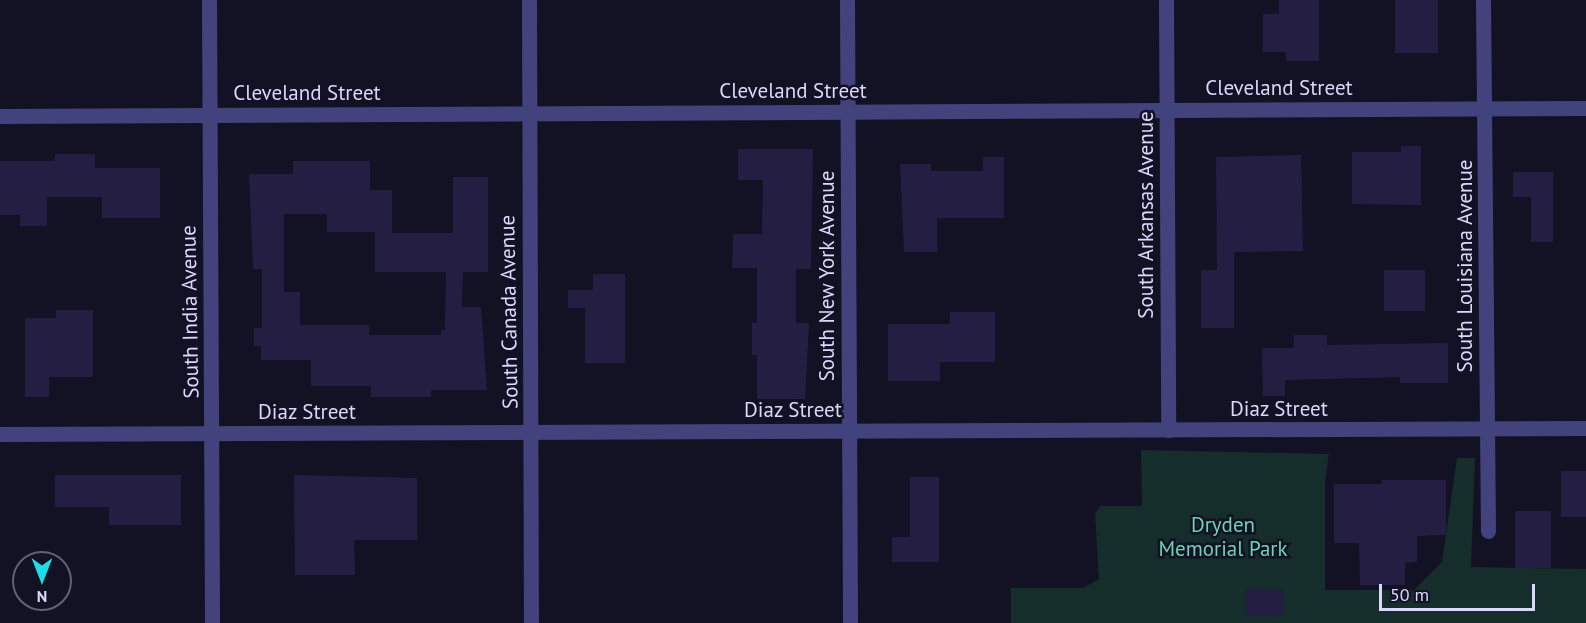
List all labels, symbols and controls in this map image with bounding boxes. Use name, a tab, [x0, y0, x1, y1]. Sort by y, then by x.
street label: Cleveland Street	[1205, 75, 1353, 101]
street label: Cleveland Street	[719, 78, 867, 104]
street label: Cleveland Street	[233, 80, 381, 106]
street label: South Arkansas Avenue	[1133, 111, 1159, 319]
street label: South Louisiana Avenue	[1452, 159, 1478, 373]
street label: South New York Avenue	[814, 169, 840, 383]
street label: South Canada Avenue	[495, 214, 523, 410]
street label: South India Avenue	[176, 225, 204, 399]
street label: Diaz Street	[1230, 396, 1328, 422]
street label: Diaz Street	[744, 397, 842, 423]
street label: Diaz Street	[258, 399, 356, 425]
park label: Dryden Memorial Park	[1158, 512, 1288, 562]
north arrow	[12, 551, 72, 611]
scale bar	[1382, 572, 1538, 610]
text: 50 m	[1390, 583, 1429, 606]
text: N	[37, 587, 47, 607]

